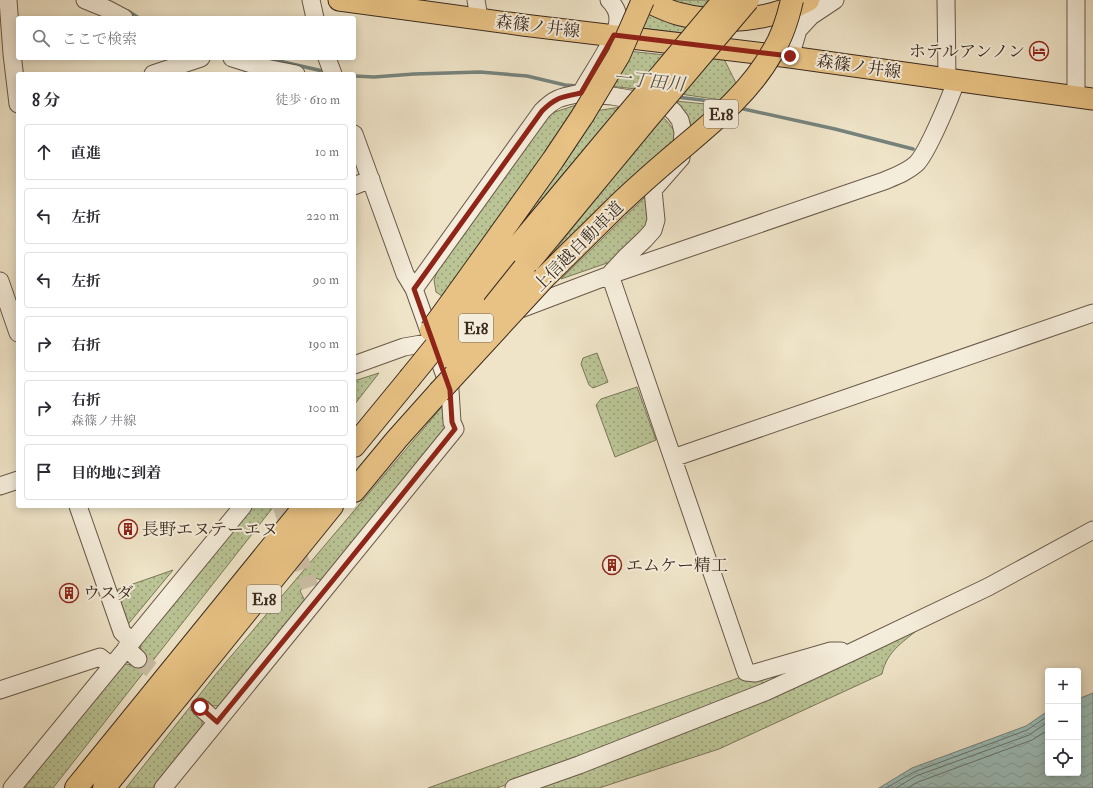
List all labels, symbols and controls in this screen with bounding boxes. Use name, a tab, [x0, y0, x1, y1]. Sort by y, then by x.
street label: 森篠ノ井線	[494, 11, 581, 42]
search box	[16, 16, 356, 60]
icon: search	[30, 27, 52, 49]
text: ここで検索	[62, 30, 137, 49]
hotel icon: ホテルアンノン	[1028, 40, 1050, 62]
place label: ホテルアンノン	[909, 41, 1025, 62]
route end	[781, 47, 799, 65]
street label: 森篠ノ井線	[815, 50, 902, 83]
water label: 一丁田川	[612, 66, 688, 97]
text: 8 分	[32, 90, 61, 111]
text: 徒歩 · 610 m	[275, 92, 340, 108]
road number: E18	[704, 100, 738, 128]
icon: ahead	[33, 141, 55, 163]
text: 直進	[71, 144, 101, 163]
text: 10 m	[315, 144, 339, 160]
street label: 上信越自動車道	[529, 197, 628, 296]
icon: left	[33, 205, 55, 227]
text: 左折	[71, 208, 101, 227]
text: 220 m	[306, 208, 339, 224]
icon: left	[33, 269, 55, 291]
text: 左折	[71, 272, 101, 291]
text: 90 m	[313, 272, 339, 288]
road number: E18	[459, 314, 493, 342]
icon: right	[33, 333, 55, 355]
text: 右折	[71, 336, 101, 355]
text: 190 m	[308, 336, 339, 352]
text: 右折	[71, 391, 101, 410]
icon: right	[33, 397, 55, 419]
text: 100 m	[308, 400, 339, 416]
text: 森篠ノ井線	[71, 413, 136, 429]
icon: arrive	[33, 461, 55, 483]
text: 目的地に到着	[71, 464, 161, 483]
building icon: 長野エヌテーエヌ	[117, 518, 139, 540]
place label: 長野エヌテーエヌ	[142, 519, 278, 540]
building icon: エムケー精工	[601, 554, 623, 576]
place label: エムケー精工	[626, 555, 728, 576]
building icon: ウスダ	[58, 582, 80, 604]
place label: ウスダ	[83, 583, 134, 604]
road number: E18	[247, 585, 281, 613]
map controls	[1045, 668, 1081, 776]
button: +	[1045, 668, 1081, 704]
route start	[191, 698, 209, 716]
button: −	[1045, 704, 1081, 740]
button: locate	[1045, 740, 1081, 776]

